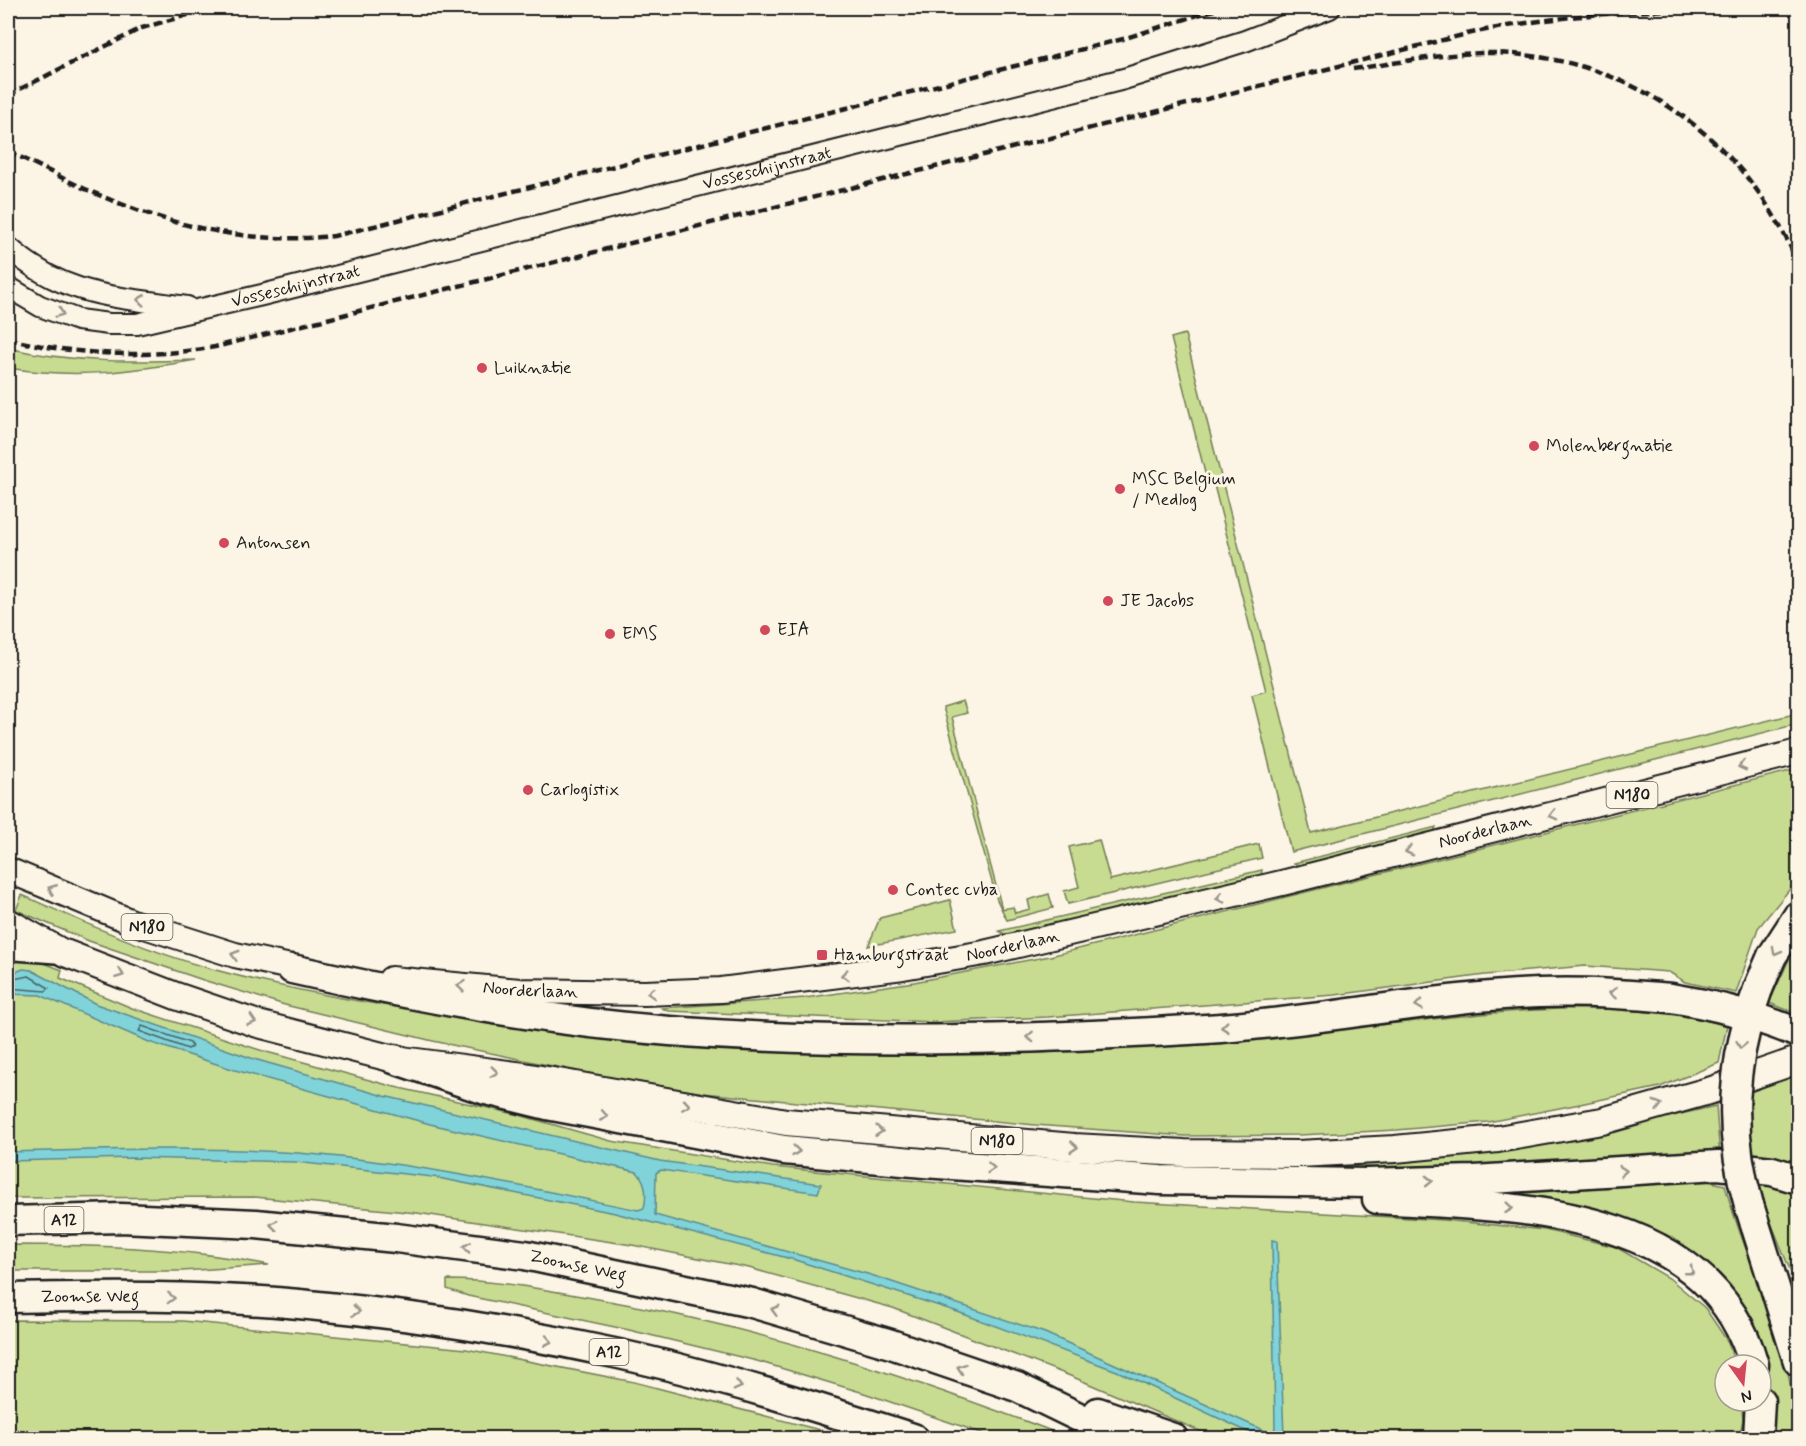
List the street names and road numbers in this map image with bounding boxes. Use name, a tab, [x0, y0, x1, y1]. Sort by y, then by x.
street label: Vosseschijnstraat	[700, 141, 834, 196]
street label: Vosseschijnstraat	[229, 259, 363, 314]
road number: N180	[1606, 782, 1658, 808]
street label: Noorderlaan	[1436, 808, 1534, 855]
road number: N180	[122, 914, 172, 940]
street label: Noorderlaan	[964, 924, 1062, 968]
street label: Noorderlaan	[482, 976, 578, 1004]
road number: N180	[972, 1128, 1022, 1154]
road number: A12	[44, 1207, 84, 1233]
street label: Zoomse Weg	[527, 1244, 629, 1290]
street label: Zoomse Weg	[40, 1285, 139, 1311]
road number: A12	[590, 1339, 628, 1365]

